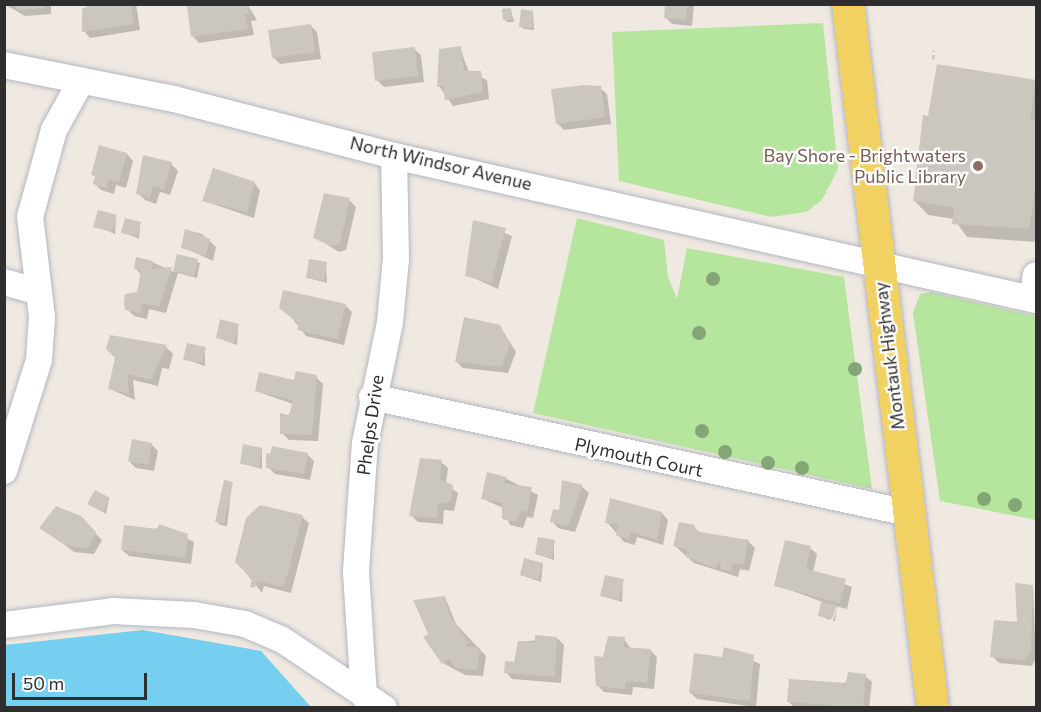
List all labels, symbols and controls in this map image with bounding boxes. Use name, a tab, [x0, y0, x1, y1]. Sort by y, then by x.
street label: North Windsor Avenue	[348, 132, 534, 194]
place label: Bay Shore - Brightwaters Public Library	[764, 145, 966, 188]
marker: Bay Shore - Brightwaters Public Library	[971, 159, 985, 173]
street label: Montauk Highway	[869, 281, 909, 431]
street label: Phelps Drive	[352, 373, 388, 477]
street label: Plymouth Court	[573, 433, 705, 481]
scale bar	[15, 661, 150, 699]
text: 50 m	[23, 672, 64, 694]

